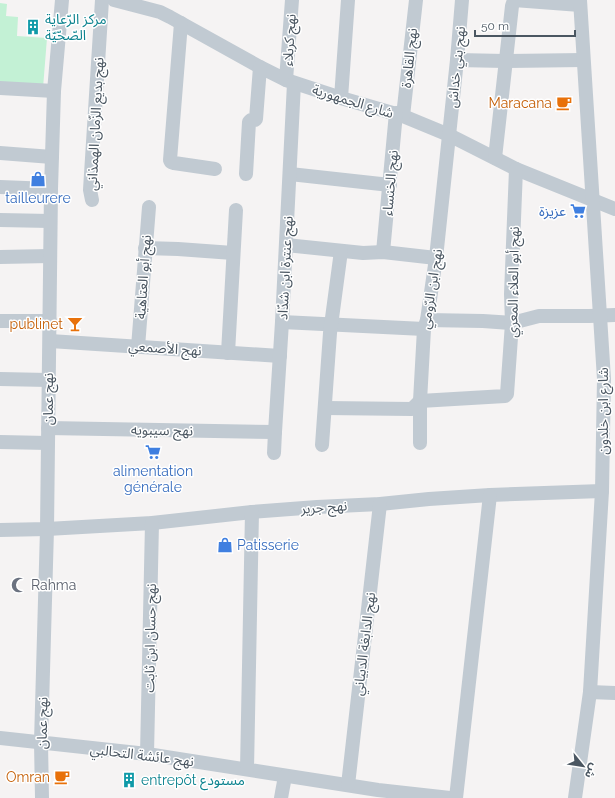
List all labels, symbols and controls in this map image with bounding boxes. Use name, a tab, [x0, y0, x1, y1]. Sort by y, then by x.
place label: مركز الرّعاية الصّحّيّة	[45, 11, 107, 43]
scale bar	[475, 12, 575, 38]
street label: نهج كربلاء	[279, 13, 302, 67]
building icon: مركز الرّعاية الصّحّيّة	[24, 18, 42, 36]
text: 50 m	[481, 19, 509, 33]
street label: نهج بني خداش	[444, 25, 471, 109]
street label: نهج القاهرة	[398, 27, 423, 89]
street label: نهج بديع الزّمان الهمذاني	[84, 57, 110, 191]
street label: شارع الجمهورية	[309, 81, 396, 124]
cafe icon: Maracana	[555, 94, 573, 112]
place label: Maracana	[489, 95, 552, 111]
street label: نهج الخنساء	[379, 149, 404, 217]
shop icon: tailleurere	[29, 170, 47, 188]
place label: tailleurere	[5, 190, 71, 206]
supermarket icon: عزيزة	[569, 202, 587, 220]
place label: عزيزة	[539, 203, 566, 220]
street label: نهج عنترة ابن شدّاد	[274, 215, 299, 321]
street label: نهج أبو العلاء المعري	[503, 226, 525, 338]
street label: نهج أبو العتاهية	[131, 234, 157, 320]
street label: نهج ابن الرّومي	[417, 248, 448, 331]
bar icon: publinet	[66, 315, 84, 333]
place label: publinet	[10, 316, 63, 332]
street label: نهج الأصمعي	[128, 337, 202, 362]
street label: شارع ابن خلدون	[595, 367, 614, 455]
street label: نهج عمان	[40, 373, 59, 425]
street label: نهج سيبويه	[131, 421, 193, 442]
supermarket icon: alimentation générale	[144, 443, 162, 461]
place label: alimentation générale	[113, 463, 193, 495]
street label: نهج جرير	[299, 497, 348, 520]
shop icon: Patisserie	[216, 536, 234, 554]
place label: Patisserie	[237, 537, 299, 553]
mosque icon: Rahma	[10, 576, 28, 594]
place label: Rahma	[31, 577, 76, 593]
street label: نهج حسان ابن ثابت	[141, 583, 162, 693]
street label: نهج الدابغة الدبياني	[350, 591, 382, 697]
street label: نهج عمان	[34, 696, 53, 749]
street label: نهج عائشة التحالبي	[89, 741, 195, 773]
north arrow	[563, 746, 603, 786]
text: ش	[582, 761, 601, 781]
cafe icon: Omran	[53, 768, 71, 786]
place label: Omran	[6, 769, 50, 785]
building icon: entrepôt مستودع	[120, 771, 138, 789]
place label: entrepôt مستودع	[141, 772, 245, 791]

